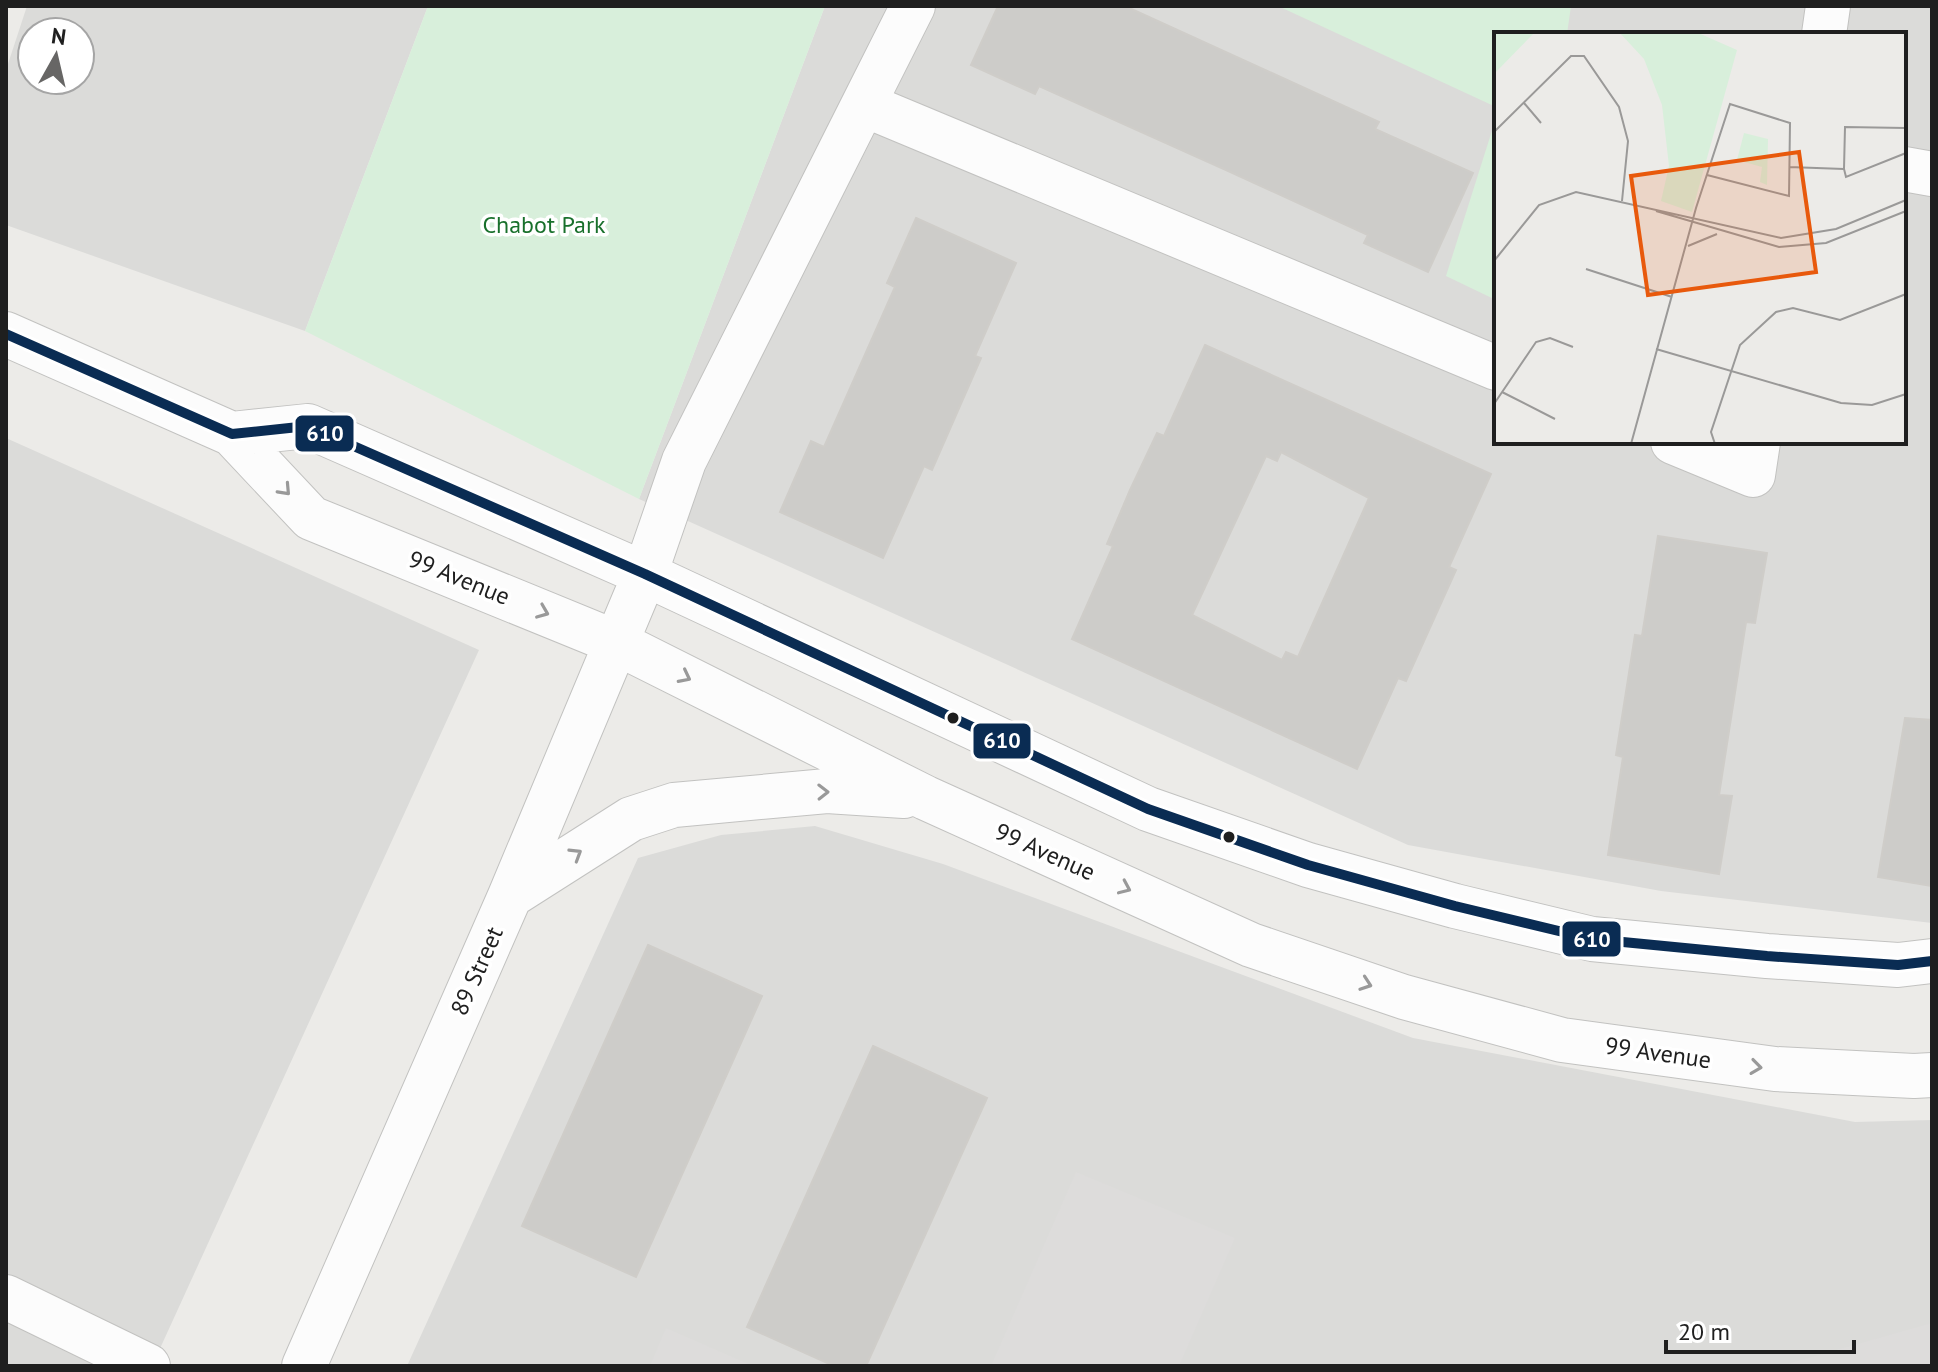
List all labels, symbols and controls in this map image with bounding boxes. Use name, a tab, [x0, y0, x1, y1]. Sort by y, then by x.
north arrow	[16, 16, 96, 96]
text: N	[50, 21, 68, 51]
inset map	[1494, 32, 1906, 444]
park label: Chabot Park	[482, 209, 606, 240]
line badge: 610	[294, 414, 355, 453]
text: 610	[306, 419, 344, 447]
one-way arrow	[276, 481, 291, 495]
street label: 99 Avenue	[404, 543, 514, 612]
one-way arrow	[535, 602, 549, 619]
one-way arrow	[676, 667, 691, 682]
unlabelled marker	[945, 710, 961, 726]
line badge: 610	[972, 722, 1032, 760]
text: 610	[983, 726, 1021, 754]
one-way arrow	[817, 783, 829, 800]
street label: 99 Avenue	[990, 816, 1100, 887]
unlabelled marker	[1221, 829, 1237, 845]
one-way arrow	[567, 849, 581, 864]
one-way arrow	[1117, 878, 1131, 894]
line badge: 610	[1561, 920, 1622, 958]
street label: 89 Street	[443, 922, 510, 1020]
text: 610	[1573, 925, 1611, 953]
one-way arrow	[1358, 975, 1372, 991]
street label: 99 Avenue	[1603, 1030, 1713, 1075]
one-way arrow	[1750, 1058, 1763, 1075]
scale bar	[1666, 1304, 1854, 1354]
text: 20 m	[1678, 1316, 1730, 1347]

